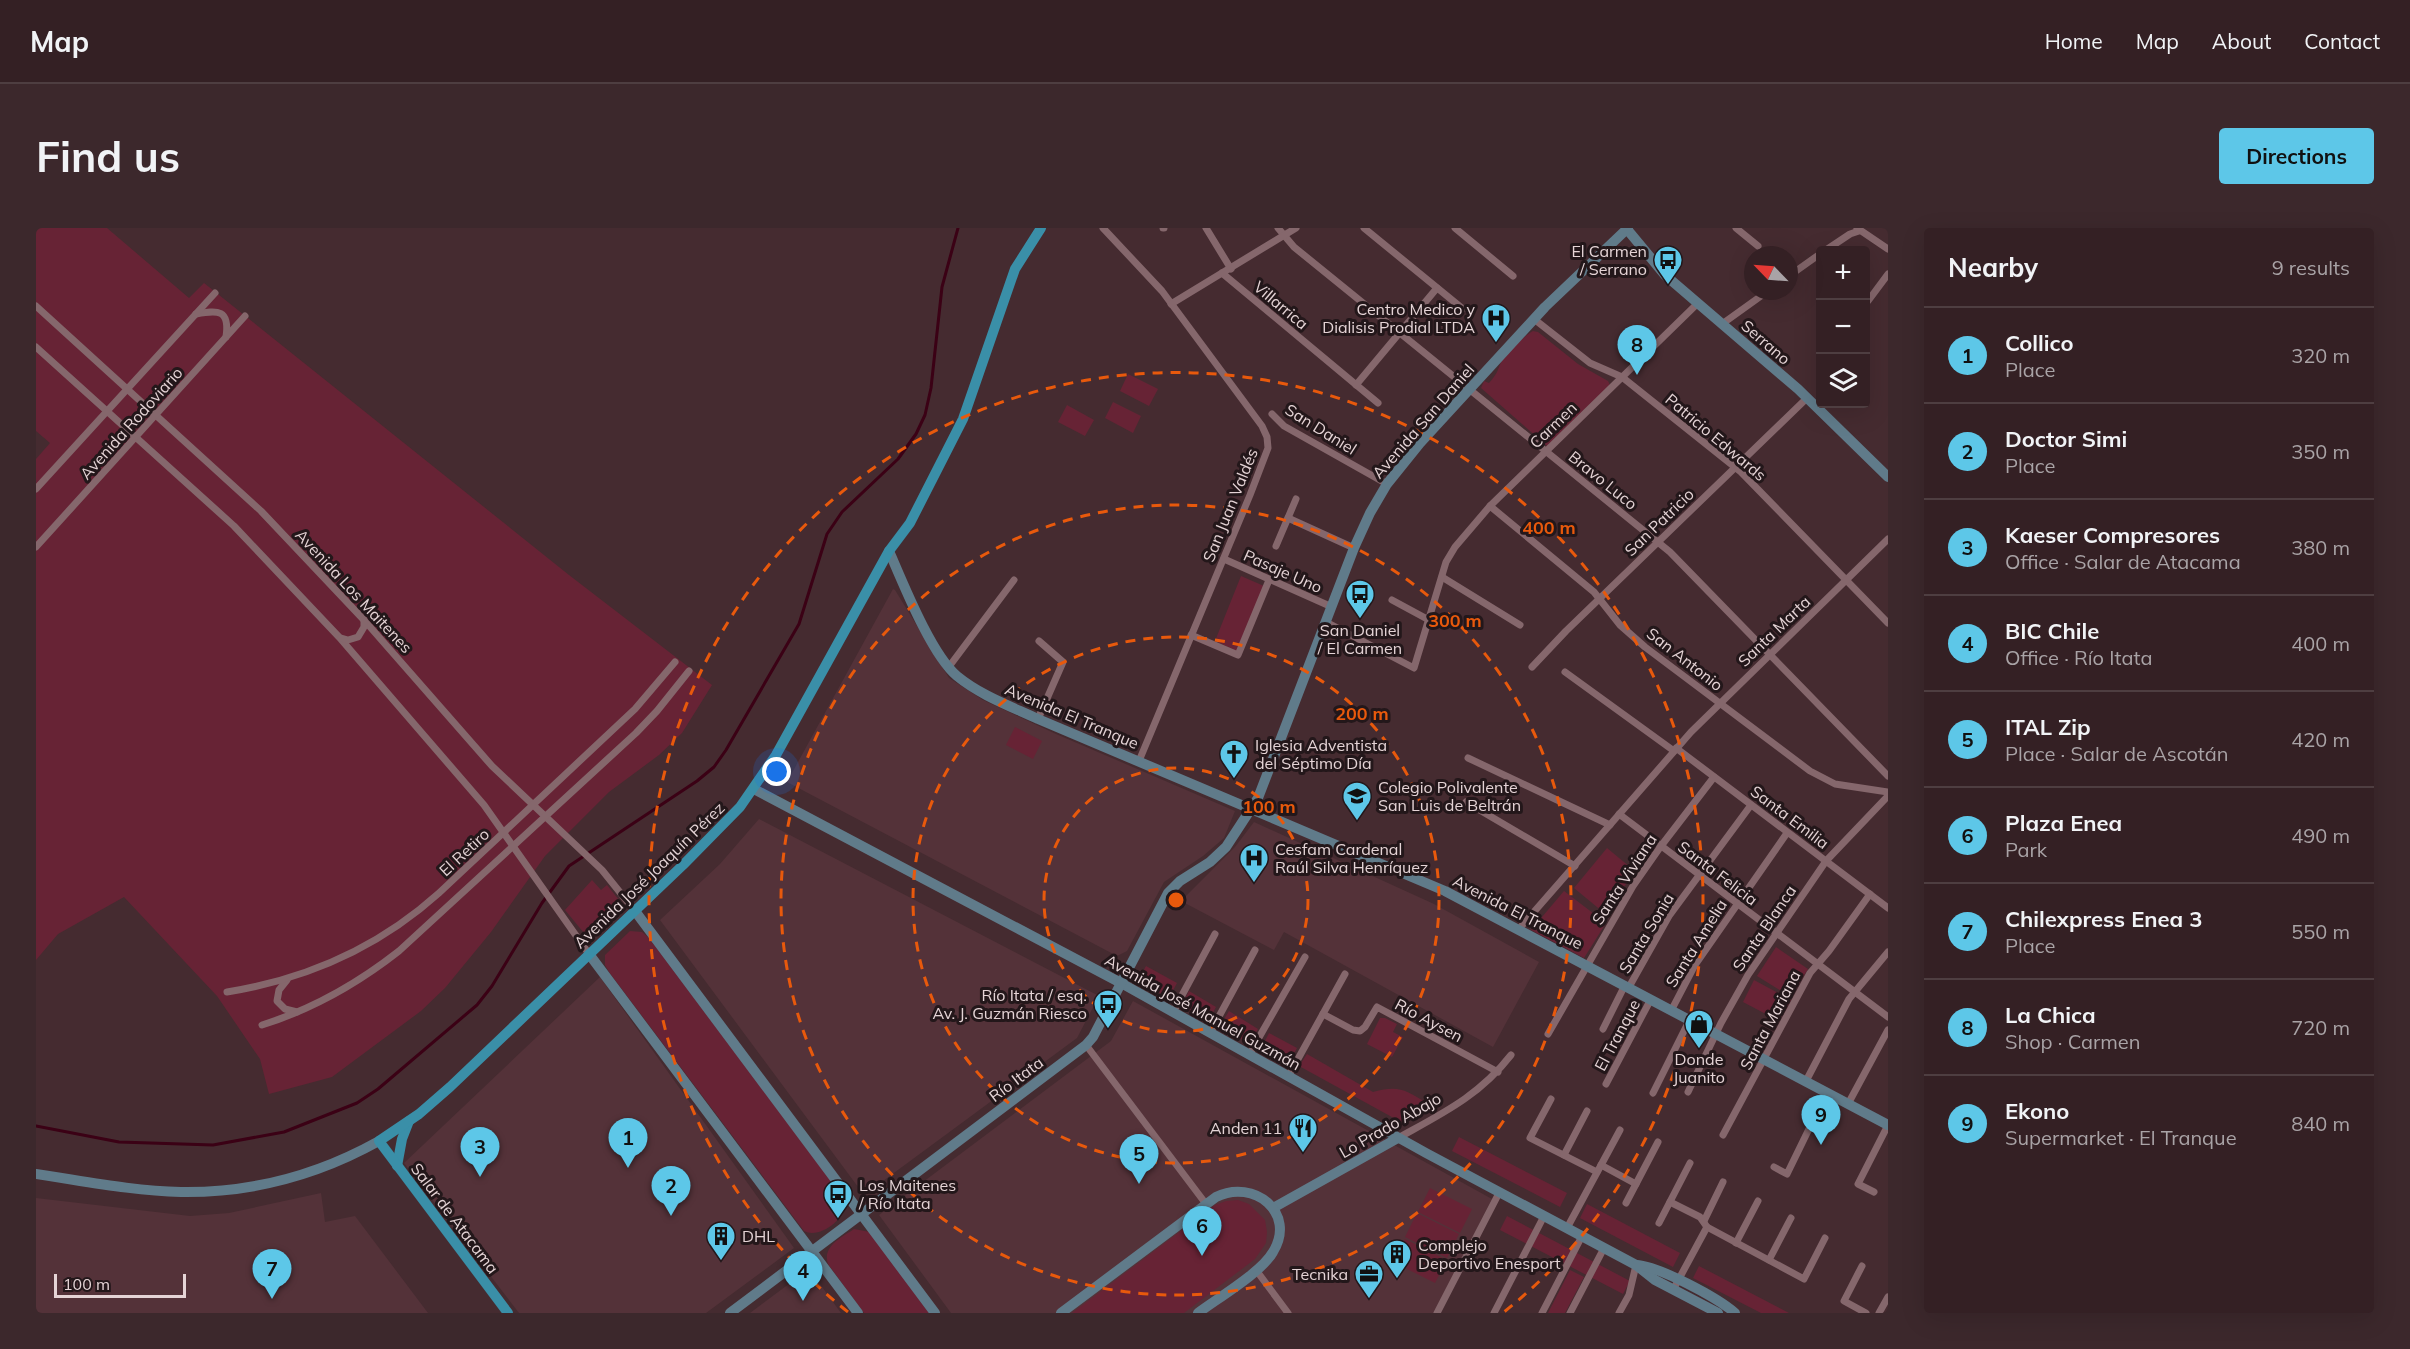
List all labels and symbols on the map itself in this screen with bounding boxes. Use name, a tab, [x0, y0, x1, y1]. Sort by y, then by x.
place label: El Carmen / Serrano	[1571, 241, 1647, 279]
bus stop icon: El Carmen / Serrano	[1652, 244, 1684, 286]
north arrow	[1744, 246, 1798, 300]
street label: Villarrica	[1250, 276, 1312, 334]
place label: Centro Medico y Dialisis Prodial LTDA	[1322, 299, 1475, 337]
hospital icon: Centro Medico y Dialisis Prodial LTDA	[1480, 302, 1512, 344]
street label: Serrano	[1737, 315, 1795, 369]
pin: 8	[1618, 326, 1656, 375]
street label: Avenida San Daniel	[1368, 360, 1478, 482]
street label: Avenida Rodoviario	[75, 363, 187, 483]
street label: Patricio Edwards	[1662, 389, 1771, 485]
street label: Carmen	[1525, 398, 1581, 452]
street label: San Daniel	[1282, 399, 1360, 459]
street label: San Juan Valdés	[1198, 445, 1262, 565]
street label: Bravo Luco	[1565, 446, 1641, 514]
street label: San Patricio	[1620, 484, 1698, 560]
text: 400 m	[1522, 516, 1576, 539]
street label: Avenida Los Maitenes	[291, 525, 417, 657]
street label: Pasaje Uno	[1241, 545, 1325, 597]
bus stop icon: San Daniel / El Carmen	[1344, 578, 1376, 620]
street label: Santa Marta	[1734, 591, 1814, 671]
text: 300 m	[1428, 609, 1482, 632]
place label: San Daniel / El Carmen	[1317, 620, 1402, 658]
street label: San Antonio	[1643, 623, 1727, 695]
street label: Avenida El Tranque	[1002, 679, 1142, 753]
text: 200 m	[1335, 702, 1389, 725]
place label: Iglesia Adventista del Séptimo Día	[1255, 735, 1387, 773]
church icon: Iglesia Adventista del Séptimo Día	[1218, 738, 1250, 780]
your location	[762, 757, 791, 786]
place label: Colegio Polivalente San Luis de Beltrán	[1378, 777, 1521, 815]
school or university icon: Colegio Polivalente San Luis de Beltrán	[1341, 780, 1373, 822]
street label: Santa Emilia	[1747, 781, 1833, 853]
text: 100 m	[1242, 795, 1296, 818]
street label: Avenida José Joaquín Pérez	[569, 798, 729, 952]
street label: El Retiro	[435, 824, 493, 880]
street label: Santa Viviana	[1587, 830, 1661, 928]
street label: Santa Felicia	[1674, 837, 1762, 909]
place label: Cesfam Cardenal Raúl Silva Henríquez	[1275, 839, 1428, 877]
hospital icon: Cesfam Cardenal Raúl Silva Henríquez	[1238, 842, 1270, 884]
street label: Avenida El Tranque	[1450, 871, 1586, 953]
street label: Santa Blanca	[1728, 881, 1800, 975]
street label: Santa Sonia	[1614, 889, 1678, 977]
centre of rings	[1166, 890, 1186, 910]
street label: Santa Amelia	[1661, 895, 1731, 991]
street label: Avenida José Manuel Guzmán	[1101, 950, 1305, 1074]
street label: Santa Mariana	[1735, 967, 1805, 1073]
place label: Río Itata / esq. Av. J. Guzmán Riesco	[932, 985, 1087, 1023]
bus stop icon: Río Itata / esq. Av. J. Guzmán Riesco	[1092, 988, 1124, 1030]
street label: Río Aysen	[1392, 994, 1466, 1046]
street label: El Tranque	[1590, 996, 1644, 1074]
shop icon: Donde Juanito	[1683, 1008, 1715, 1050]
place label: Donde Juanito	[1673, 1049, 1725, 1087]
street label: Río Itata	[985, 1052, 1047, 1106]
street label: Lo Prado Abajo	[1335, 1088, 1445, 1162]
pin: 9	[1802, 1096, 1840, 1145]
restaurant icon: Anden 11	[1287, 1112, 1319, 1154]
pin: 1	[608, 1118, 648, 1168]
place label: Anden 11	[1210, 1118, 1282, 1138]
pin: 3	[460, 1128, 500, 1177]
pin: 5	[1120, 1134, 1158, 1184]
street label: Salar de Atacama	[407, 1159, 503, 1277]
pin: 2	[652, 1166, 690, 1216]
place label: Los Maitenes / Río Itata	[858, 1175, 956, 1213]
bus stop icon: Los Maitenes / Río Itata	[822, 1178, 854, 1220]
pin: 6	[1182, 1206, 1222, 1256]
building icon: DHL	[705, 1220, 737, 1262]
place label: DHL	[742, 1226, 775, 1246]
place label: Complejo Deportivo Enesport	[1418, 1235, 1561, 1273]
building icon: Complejo Deportivo Enesport	[1381, 1238, 1413, 1280]
pin: 7	[252, 1250, 292, 1299]
pin: 4	[784, 1252, 822, 1301]
office icon: Tecnika	[1353, 1258, 1385, 1300]
place label: Tecnika	[1292, 1264, 1348, 1284]
scale bar	[54, 1271, 186, 1298]

